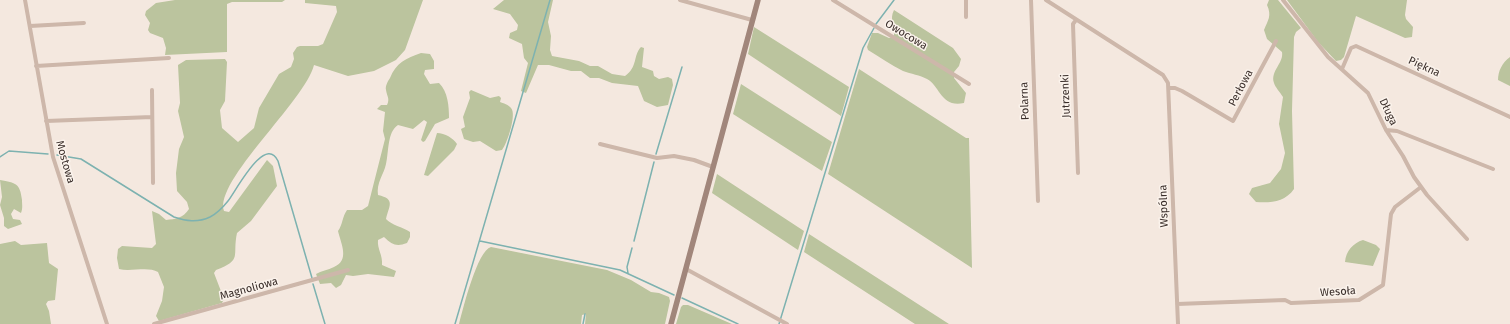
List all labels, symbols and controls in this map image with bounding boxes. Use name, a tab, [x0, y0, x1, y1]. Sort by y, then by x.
street label: Owocowa	[882, 17, 930, 53]
street label: Piękna	[1406, 54, 1442, 80]
street label: Perłowa	[1226, 67, 1256, 109]
street label: Jutrzenki	[1059, 74, 1073, 118]
street label: Polarna	[1018, 82, 1032, 120]
street label: Długa	[1376, 96, 1400, 128]
street label: Mostowa	[53, 139, 77, 185]
street label: Wspólna	[1157, 184, 1171, 228]
street label: Magnoliowa	[219, 275, 279, 303]
street label: Wesoła	[1320, 284, 1356, 300]

